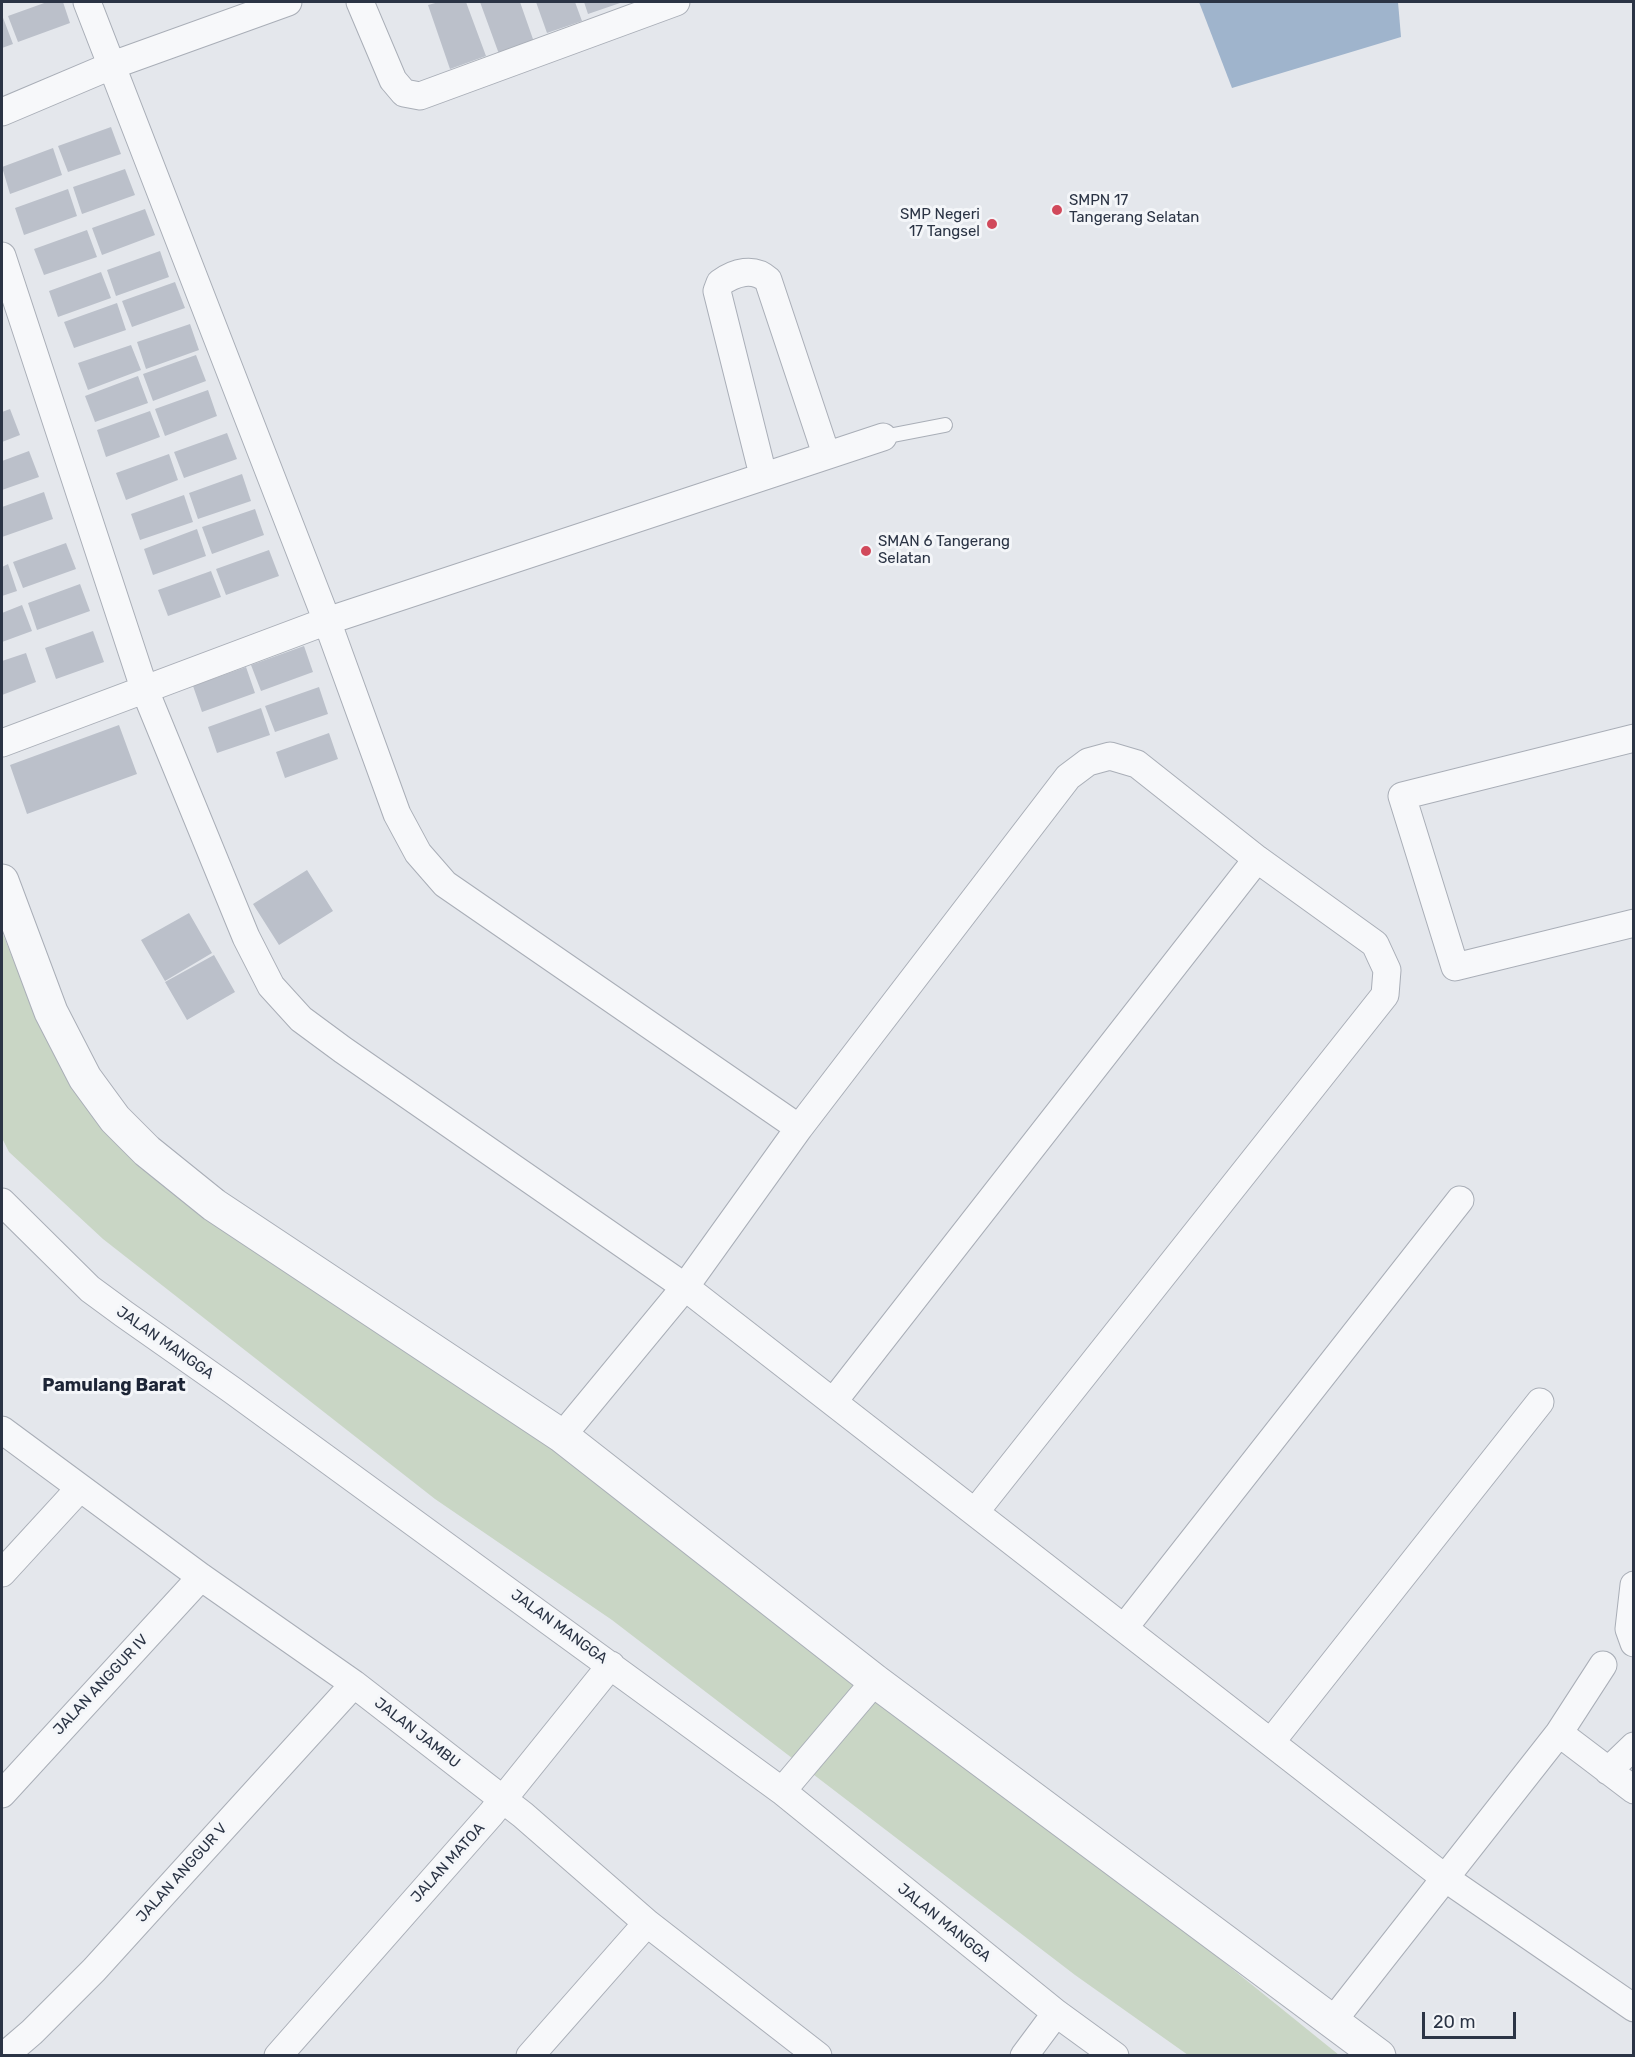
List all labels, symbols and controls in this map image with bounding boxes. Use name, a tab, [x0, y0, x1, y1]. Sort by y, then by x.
place label: SMPN 17 Tangerang Selatan	[1069, 192, 1199, 227]
marker: SMPN 17 Tangerang Selatan	[1050, 203, 1064, 217]
place label: SMP Negeri 17 Tangsel	[900, 206, 980, 241]
marker: SMP Negeri 17 Tangsel	[985, 217, 999, 231]
place label: SMAN 6 Tangerang Selatan	[878, 533, 1010, 568]
marker: SMAN 6 Tangerang Selatan	[859, 544, 873, 558]
street label: JALAN MANGGA	[113, 1303, 217, 1383]
district label: Pamulang Barat	[42, 1375, 186, 1397]
street label: JALAN MANGGA	[507, 1586, 611, 1668]
street label: JALAN ANGGUR IV	[50, 1631, 152, 1739]
street label: JALAN JAMBU	[371, 1694, 463, 1772]
street label: JALAN MATOA	[407, 1819, 489, 1907]
street label: JALAN ANGGUR V	[133, 1820, 231, 1926]
street label: JALAN MANGGA	[894, 1880, 994, 1966]
scale bar	[1425, 2000, 1520, 2038]
text: 20 m	[1433, 2011, 1475, 2033]

